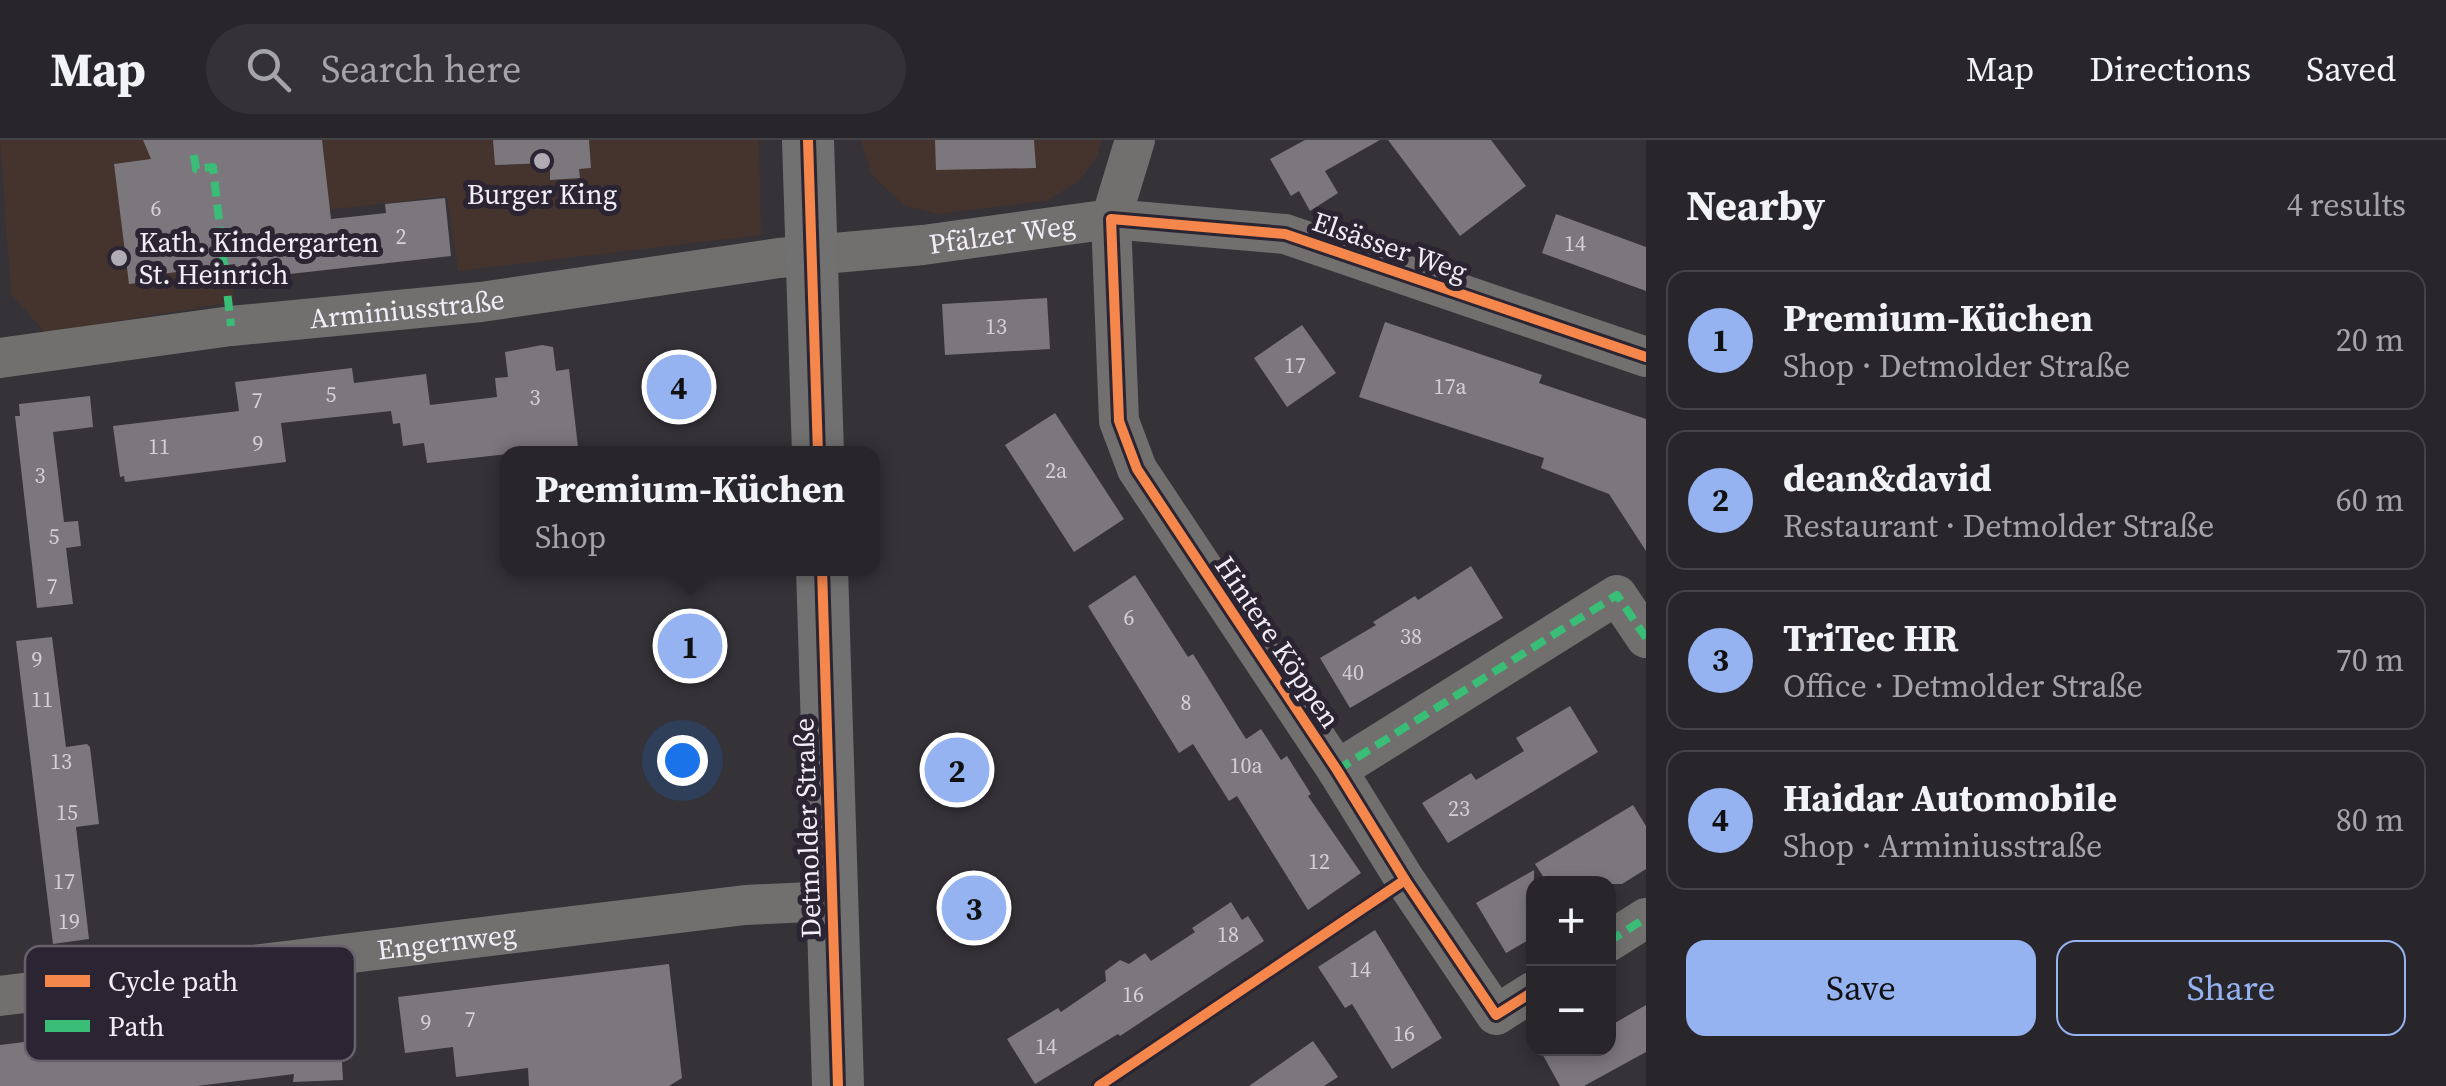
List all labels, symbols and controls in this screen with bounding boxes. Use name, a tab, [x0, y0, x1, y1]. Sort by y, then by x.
search box	[206, 24, 906, 114]
text: Map	[50, 36, 146, 102]
icon: search	[241, 42, 296, 97]
text: Search here	[321, 43, 521, 95]
text: Map	[1966, 45, 2034, 93]
text: Directions	[2089, 45, 2251, 93]
text: Saved	[2306, 45, 2396, 93]
marker: Burger King	[531, 150, 553, 172]
place label: Burger King	[467, 175, 617, 213]
text: Nearby	[1686, 176, 1825, 234]
text: 4 results	[2287, 183, 2406, 227]
house number: 6	[150, 193, 162, 223]
street label: Elsässer Weg	[1307, 202, 1473, 290]
street label: Pfälzer Weg	[926, 205, 1078, 263]
house number: 2	[395, 221, 407, 251]
place label: Kath. Kindergarten St. Heinrich	[139, 223, 379, 293]
house number: 14	[1564, 228, 1586, 258]
marker: Kath. Kindergarten St. Heinrich	[108, 247, 130, 269]
street label: Arminiusstraße	[308, 280, 507, 337]
text: Premium-Küchen	[1783, 292, 2093, 344]
house number: 13	[985, 311, 1007, 341]
text: 1	[1712, 318, 1729, 362]
text: 20 m	[2336, 318, 2404, 362]
text: Shop · Detmolder Straße	[1783, 344, 2130, 388]
pin: 4	[646, 350, 712, 424]
house number: 17	[1284, 350, 1306, 380]
house number: 17a	[1433, 371, 1467, 401]
house number: 5	[325, 379, 337, 409]
house number: 3	[529, 382, 541, 412]
house number: 7	[251, 385, 263, 415]
house number: 9	[252, 428, 264, 458]
house number: 11	[148, 431, 170, 461]
popup	[500, 446, 880, 576]
text: dean&david	[1783, 452, 1992, 504]
house number: 2a	[1045, 455, 1068, 485]
house number: 3	[34, 460, 46, 490]
text: Premium-Küchen	[535, 463, 845, 515]
text: 2	[1712, 478, 1729, 522]
text: 60 m	[2336, 478, 2404, 522]
text: Restaurant · Detmolder Straße	[1783, 504, 2214, 548]
text: Shop	[535, 515, 606, 559]
house number: 5	[48, 521, 60, 551]
street label: Hintere Köppen	[1206, 549, 1350, 735]
house number: 7	[46, 571, 58, 601]
house number: 6	[1123, 602, 1135, 632]
pin: 1	[658, 608, 722, 684]
text: TriTec HR	[1783, 612, 1958, 664]
house number: 38	[1400, 621, 1422, 651]
text: 3	[1712, 638, 1729, 682]
text: 70 m	[2336, 638, 2404, 682]
house number: 9	[31, 644, 43, 674]
house number: 40	[1342, 657, 1364, 687]
text: Office · Detmolder Straße	[1783, 664, 2143, 708]
house number: 11	[31, 684, 53, 714]
house number: 8	[1180, 687, 1192, 717]
street label: Detmolder Straße	[784, 717, 830, 939]
pin: 2	[924, 732, 990, 808]
your location	[657, 735, 708, 786]
house number: 13	[50, 746, 72, 776]
house number: 10a	[1229, 750, 1263, 780]
text: Haidar Automobile	[1783, 772, 2117, 824]
house number: 23	[1448, 793, 1470, 823]
house number: 15	[56, 797, 78, 827]
text: 4	[1712, 798, 1729, 842]
text: 80 m	[2336, 798, 2404, 842]
text: Shop · Arminiusstraße	[1783, 824, 2102, 868]
house number: 12	[1308, 846, 1330, 876]
house number: 17	[53, 866, 75, 896]
pin: 3	[942, 870, 1006, 946]
map controls	[1526, 876, 1616, 1056]
button: +	[1526, 876, 1616, 966]
house number: 19	[58, 906, 80, 936]
street label: Engernweg	[375, 914, 518, 969]
house number: 18	[1217, 919, 1239, 949]
button: Save	[1686, 940, 2036, 1036]
button: Share	[2056, 940, 2406, 1036]
legend	[25, 946, 355, 1061]
house number: 14	[1349, 954, 1371, 984]
text: Cycle path	[108, 962, 238, 1000]
button: −	[1526, 966, 1616, 1056]
house number: 16	[1122, 979, 1144, 1009]
house number: 7	[464, 1004, 476, 1034]
text: Path	[108, 1007, 165, 1045]
house number: 9	[420, 1007, 432, 1037]
house number: 16	[1393, 1018, 1415, 1048]
house number: 14	[1035, 1031, 1057, 1061]

